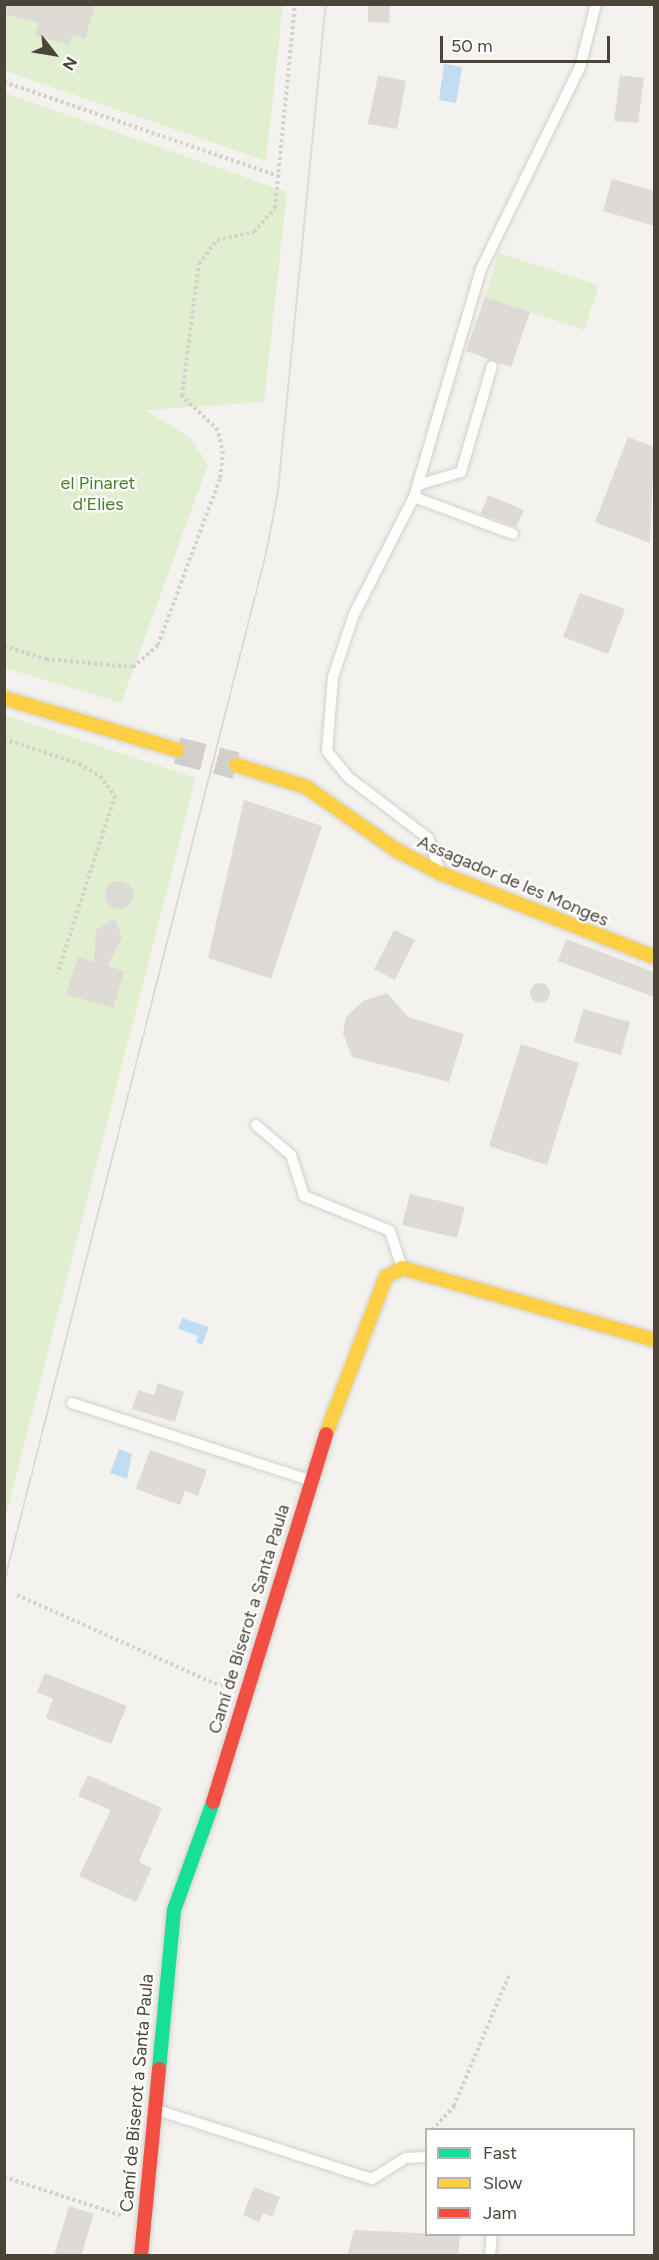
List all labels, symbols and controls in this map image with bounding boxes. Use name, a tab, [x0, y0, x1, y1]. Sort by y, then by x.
north arrow	[24, 24, 84, 84]
scale bar	[443, 24, 612, 62]
text: 50 m	[451, 35, 493, 57]
text: N	[59, 53, 81, 74]
park label: el Pinaret d'Elies	[61, 473, 135, 516]
street label: Assagador de les Monges	[414, 831, 612, 931]
street label: Camí de Biserot a Santa Paula	[204, 1502, 294, 1736]
street label: Camí de Biserot a Santa Paula	[116, 1973, 158, 2213]
legend	[425, 2128, 635, 2236]
text: Fast	[483, 2142, 517, 2164]
text: Slow	[483, 2172, 522, 2194]
text: Jam	[483, 2202, 517, 2224]

